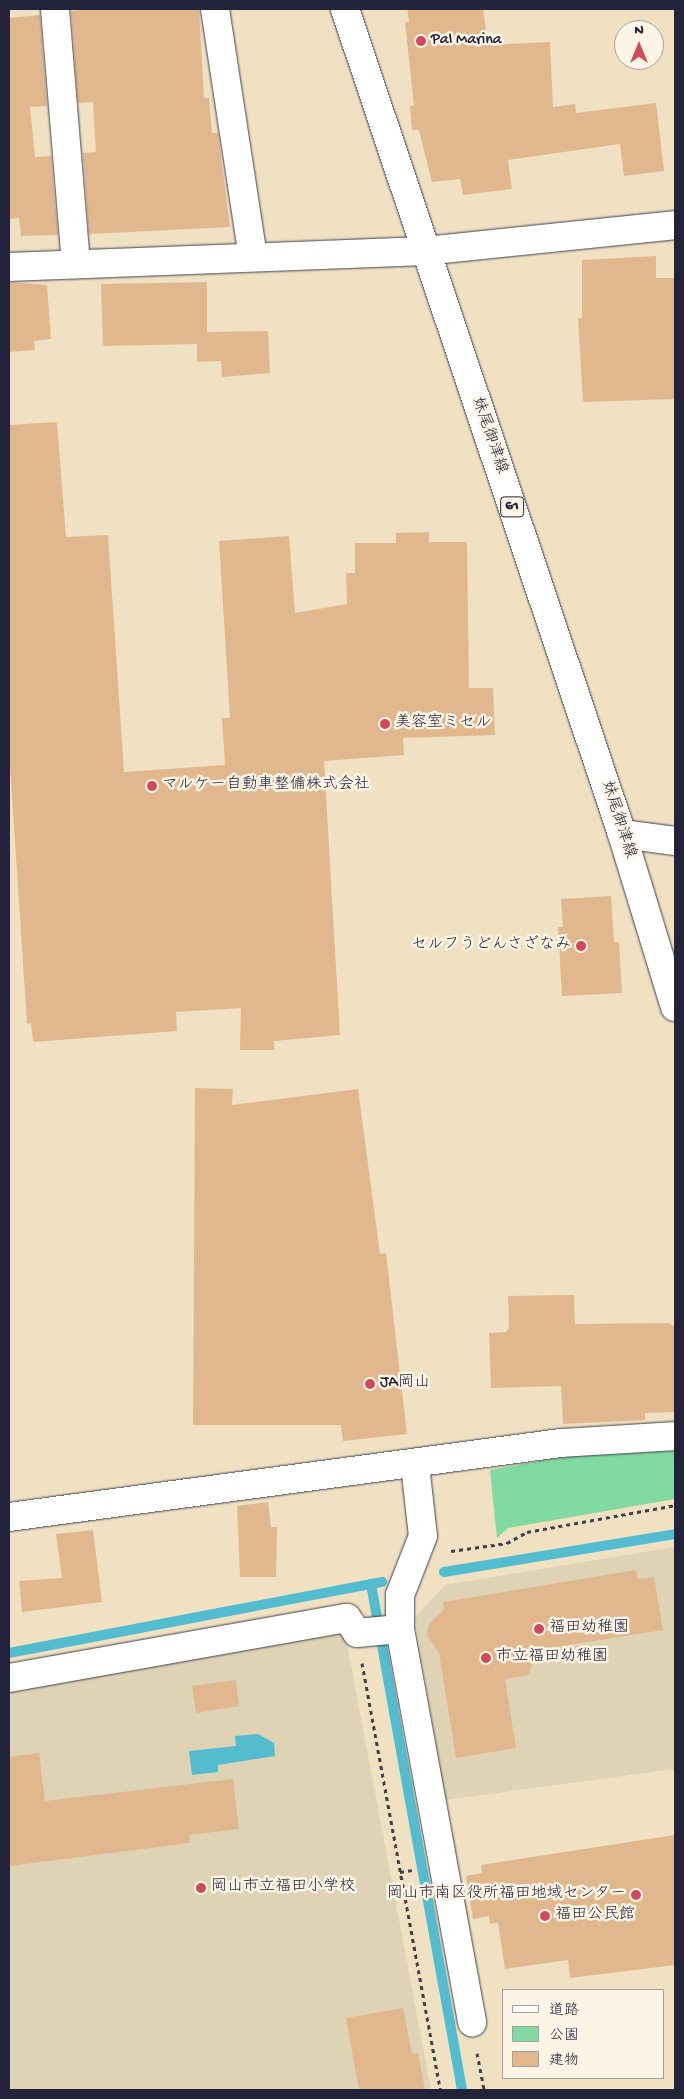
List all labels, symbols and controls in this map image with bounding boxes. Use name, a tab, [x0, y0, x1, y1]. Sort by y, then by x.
north arrow	[614, 20, 664, 70]
text: N	[634, 22, 644, 39]
place label: Pal Marina	[431, 31, 502, 51]
marker: Pal Marina	[415, 35, 427, 47]
street label: 妹尾御津線	[466, 395, 510, 477]
road number: 61	[500, 494, 524, 520]
place label: 美容室ミセル	[395, 714, 491, 734]
marker: 美容室ミセル	[379, 718, 391, 730]
place label: マルケー自動車整備株式会社	[162, 776, 370, 796]
street label: 妹尾御津線	[596, 779, 638, 861]
marker: マルケー自動車整備株式会社	[146, 780, 158, 792]
place label: セルフうどんさざなみ	[411, 936, 571, 956]
marker: セルフうどんさざなみ	[575, 940, 587, 952]
place label: JA岡山	[380, 1374, 430, 1394]
marker: JA岡山	[364, 1378, 376, 1390]
place label: 福田幼稚園	[549, 1619, 629, 1639]
marker: 福田幼稚園	[533, 1623, 545, 1635]
place label: 市立福田幼稚園	[496, 1648, 608, 1668]
marker: 市立福田幼稚園	[480, 1652, 492, 1664]
place label: 岡山市立福田小学校	[211, 1878, 355, 1898]
marker: 岡山市立福田小学校	[195, 1882, 207, 1894]
place label: 岡山市南区役所福田地域センター	[386, 1885, 626, 1905]
marker: 岡山市南区役所福田地域センター	[630, 1889, 642, 1901]
place label: 福田公民館	[555, 1906, 635, 1926]
marker: 福田公民館	[539, 1910, 551, 1922]
legend	[502, 1989, 664, 2079]
text: 道路	[549, 2002, 579, 2020]
text: 公園	[549, 2027, 579, 2045]
text: 建物	[549, 2052, 579, 2070]

